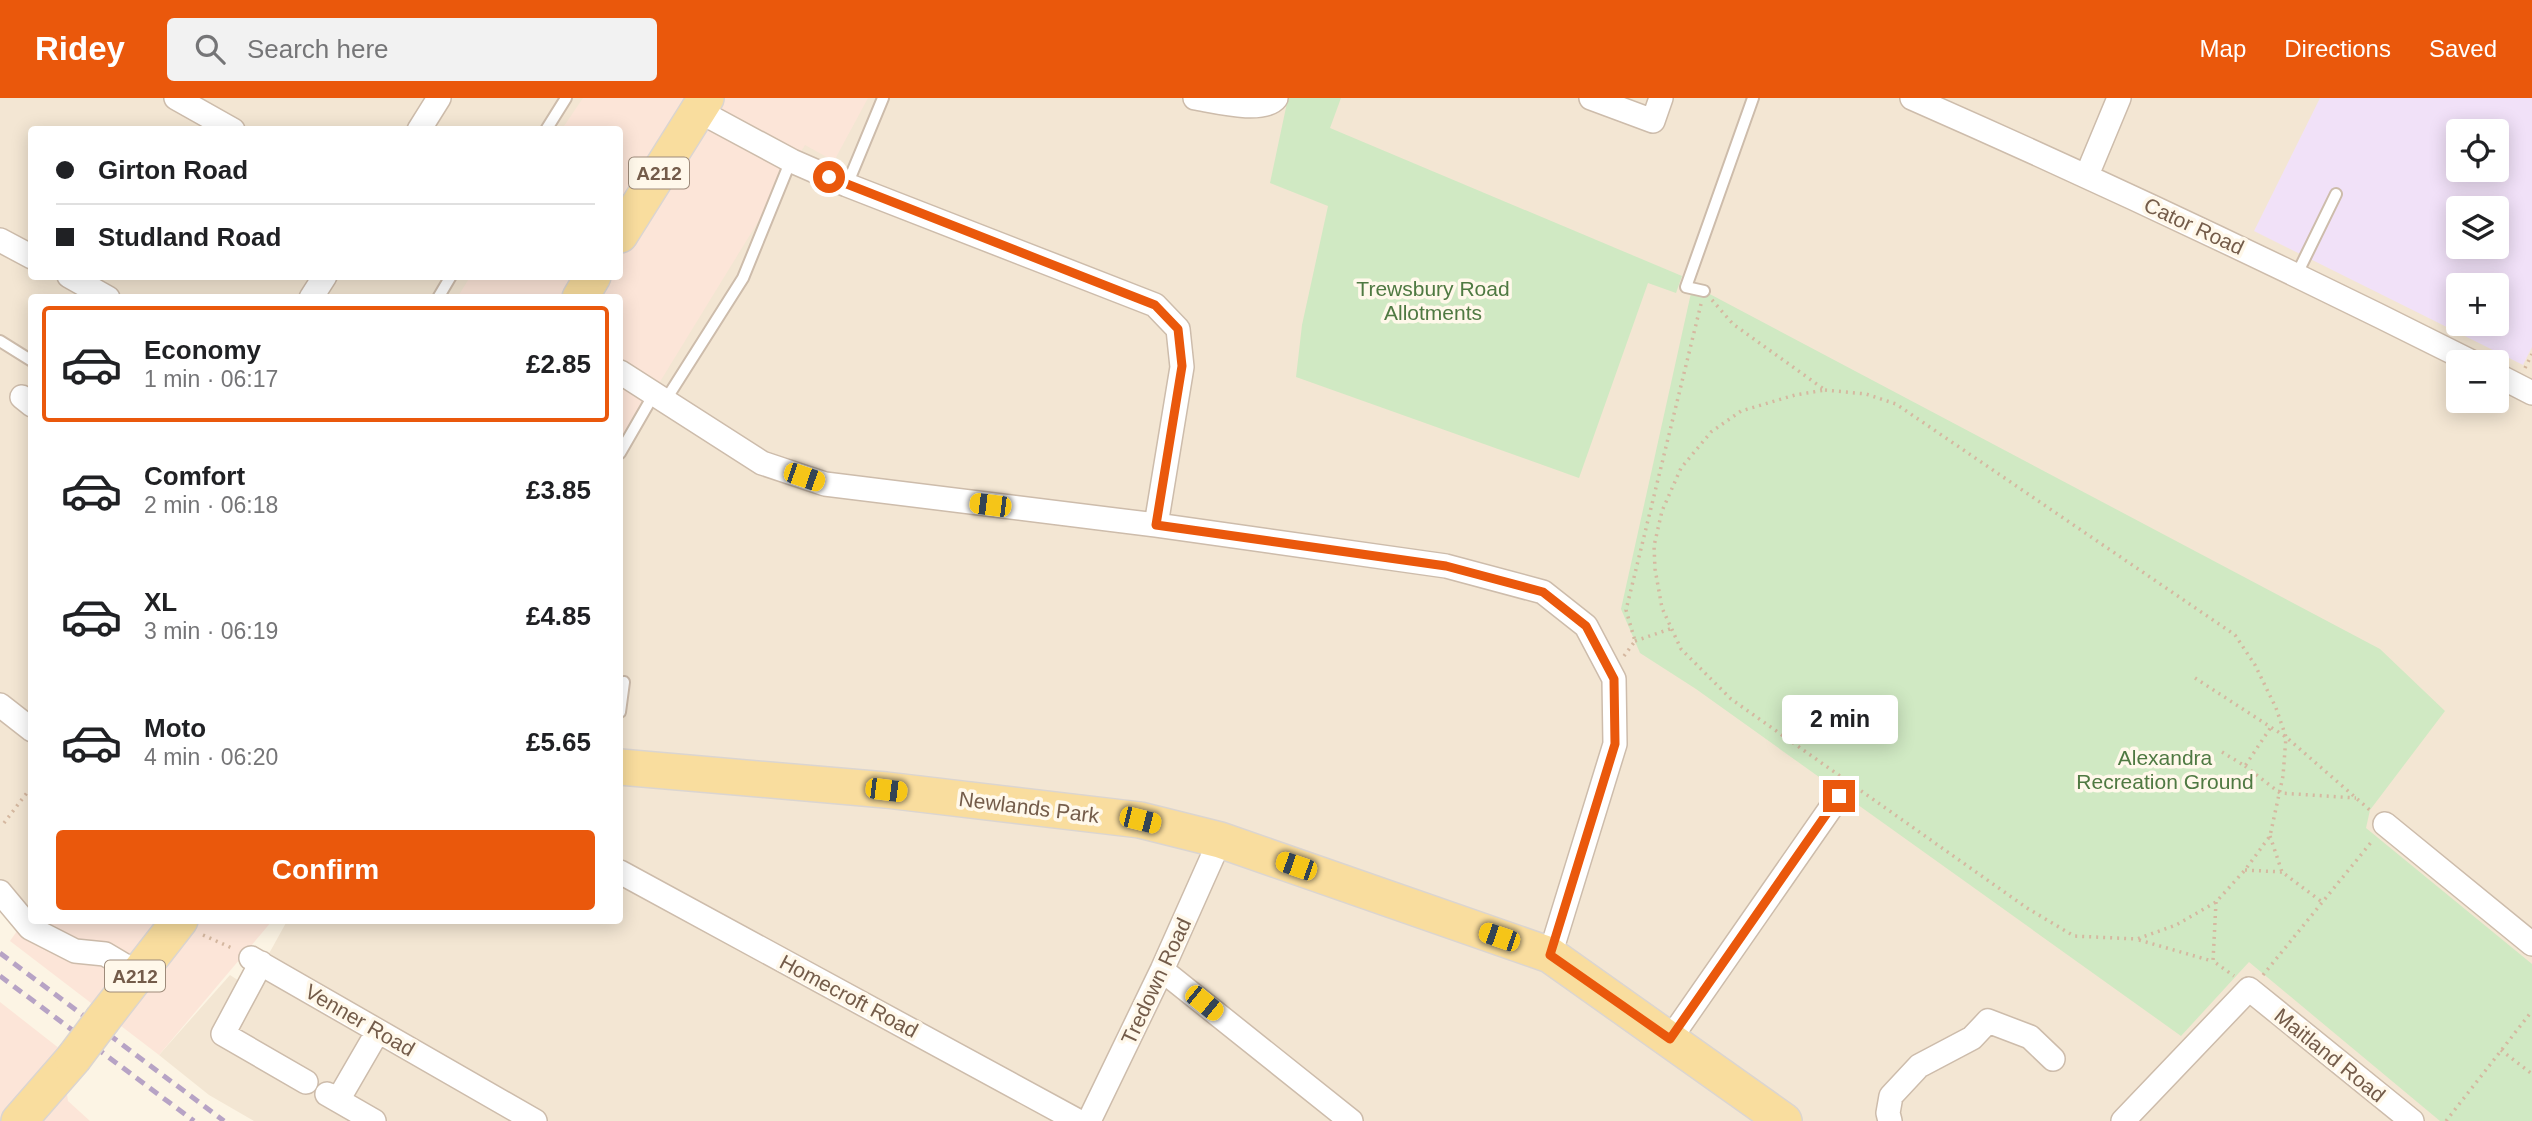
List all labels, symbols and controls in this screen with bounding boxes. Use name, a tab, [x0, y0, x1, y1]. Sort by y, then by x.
search box	[167, 18, 657, 81]
text: Ridey	[35, 30, 125, 67]
icon: search	[191, 30, 229, 68]
text: Search here	[247, 34, 389, 64]
text: Map	[2200, 35, 2246, 62]
text: Directions	[2284, 35, 2391, 62]
text: Saved	[2429, 35, 2497, 62]
map controls	[2446, 119, 2509, 413]
button: locate	[2446, 119, 2509, 182]
text: Girton Road	[98, 155, 248, 185]
road number: A212	[629, 158, 689, 188]
route start	[813, 161, 845, 193]
street label: Cator Road	[2140, 193, 2248, 259]
button: layers	[2446, 196, 2509, 259]
text: Studland Road	[98, 222, 281, 252]
button: +	[2446, 273, 2509, 336]
park label: Trewsbury Road Allotments	[1356, 277, 1510, 324]
icon: car	[60, 333, 123, 396]
text: Economy	[144, 335, 261, 365]
text: £2.85	[526, 349, 591, 379]
button: −	[2446, 350, 2509, 413]
text: 1 min · 06:17	[144, 366, 278, 392]
icon: car	[60, 459, 123, 522]
car	[781, 460, 828, 494]
text: Comfort	[144, 461, 245, 491]
text: £3.85	[526, 475, 591, 505]
text: 2 min · 06:18	[144, 492, 278, 518]
car	[968, 492, 1013, 518]
icon: car	[60, 585, 123, 648]
text: XL	[144, 587, 177, 617]
text: £4.85	[526, 601, 591, 631]
text: 3 min · 06:19	[144, 618, 278, 644]
callout: 2 min	[1781, 694, 1897, 744]
text: 2 min	[1810, 706, 1870, 732]
icon: car	[60, 711, 123, 774]
text: Moto	[144, 713, 206, 743]
text: £5.65	[526, 727, 591, 757]
text: 4 min · 06:20	[144, 744, 278, 770]
park label: Alexandra Recreation Ground	[2076, 746, 2254, 793]
car	[864, 777, 909, 803]
route end	[1823, 780, 1855, 812]
street label: Newlands Park	[958, 787, 1101, 827]
car	[1118, 805, 1163, 835]
button: Confirm	[56, 830, 595, 910]
car	[1273, 849, 1320, 883]
street label: Tredown Road	[1117, 914, 1195, 1048]
car	[1476, 920, 1523, 954]
street label: Homecroft Road	[776, 950, 922, 1042]
road number: A212	[105, 960, 165, 992]
street label: Venner Road	[301, 979, 419, 1061]
car	[1182, 982, 1227, 1024]
street label: Maitland Road	[2270, 1003, 2390, 1107]

